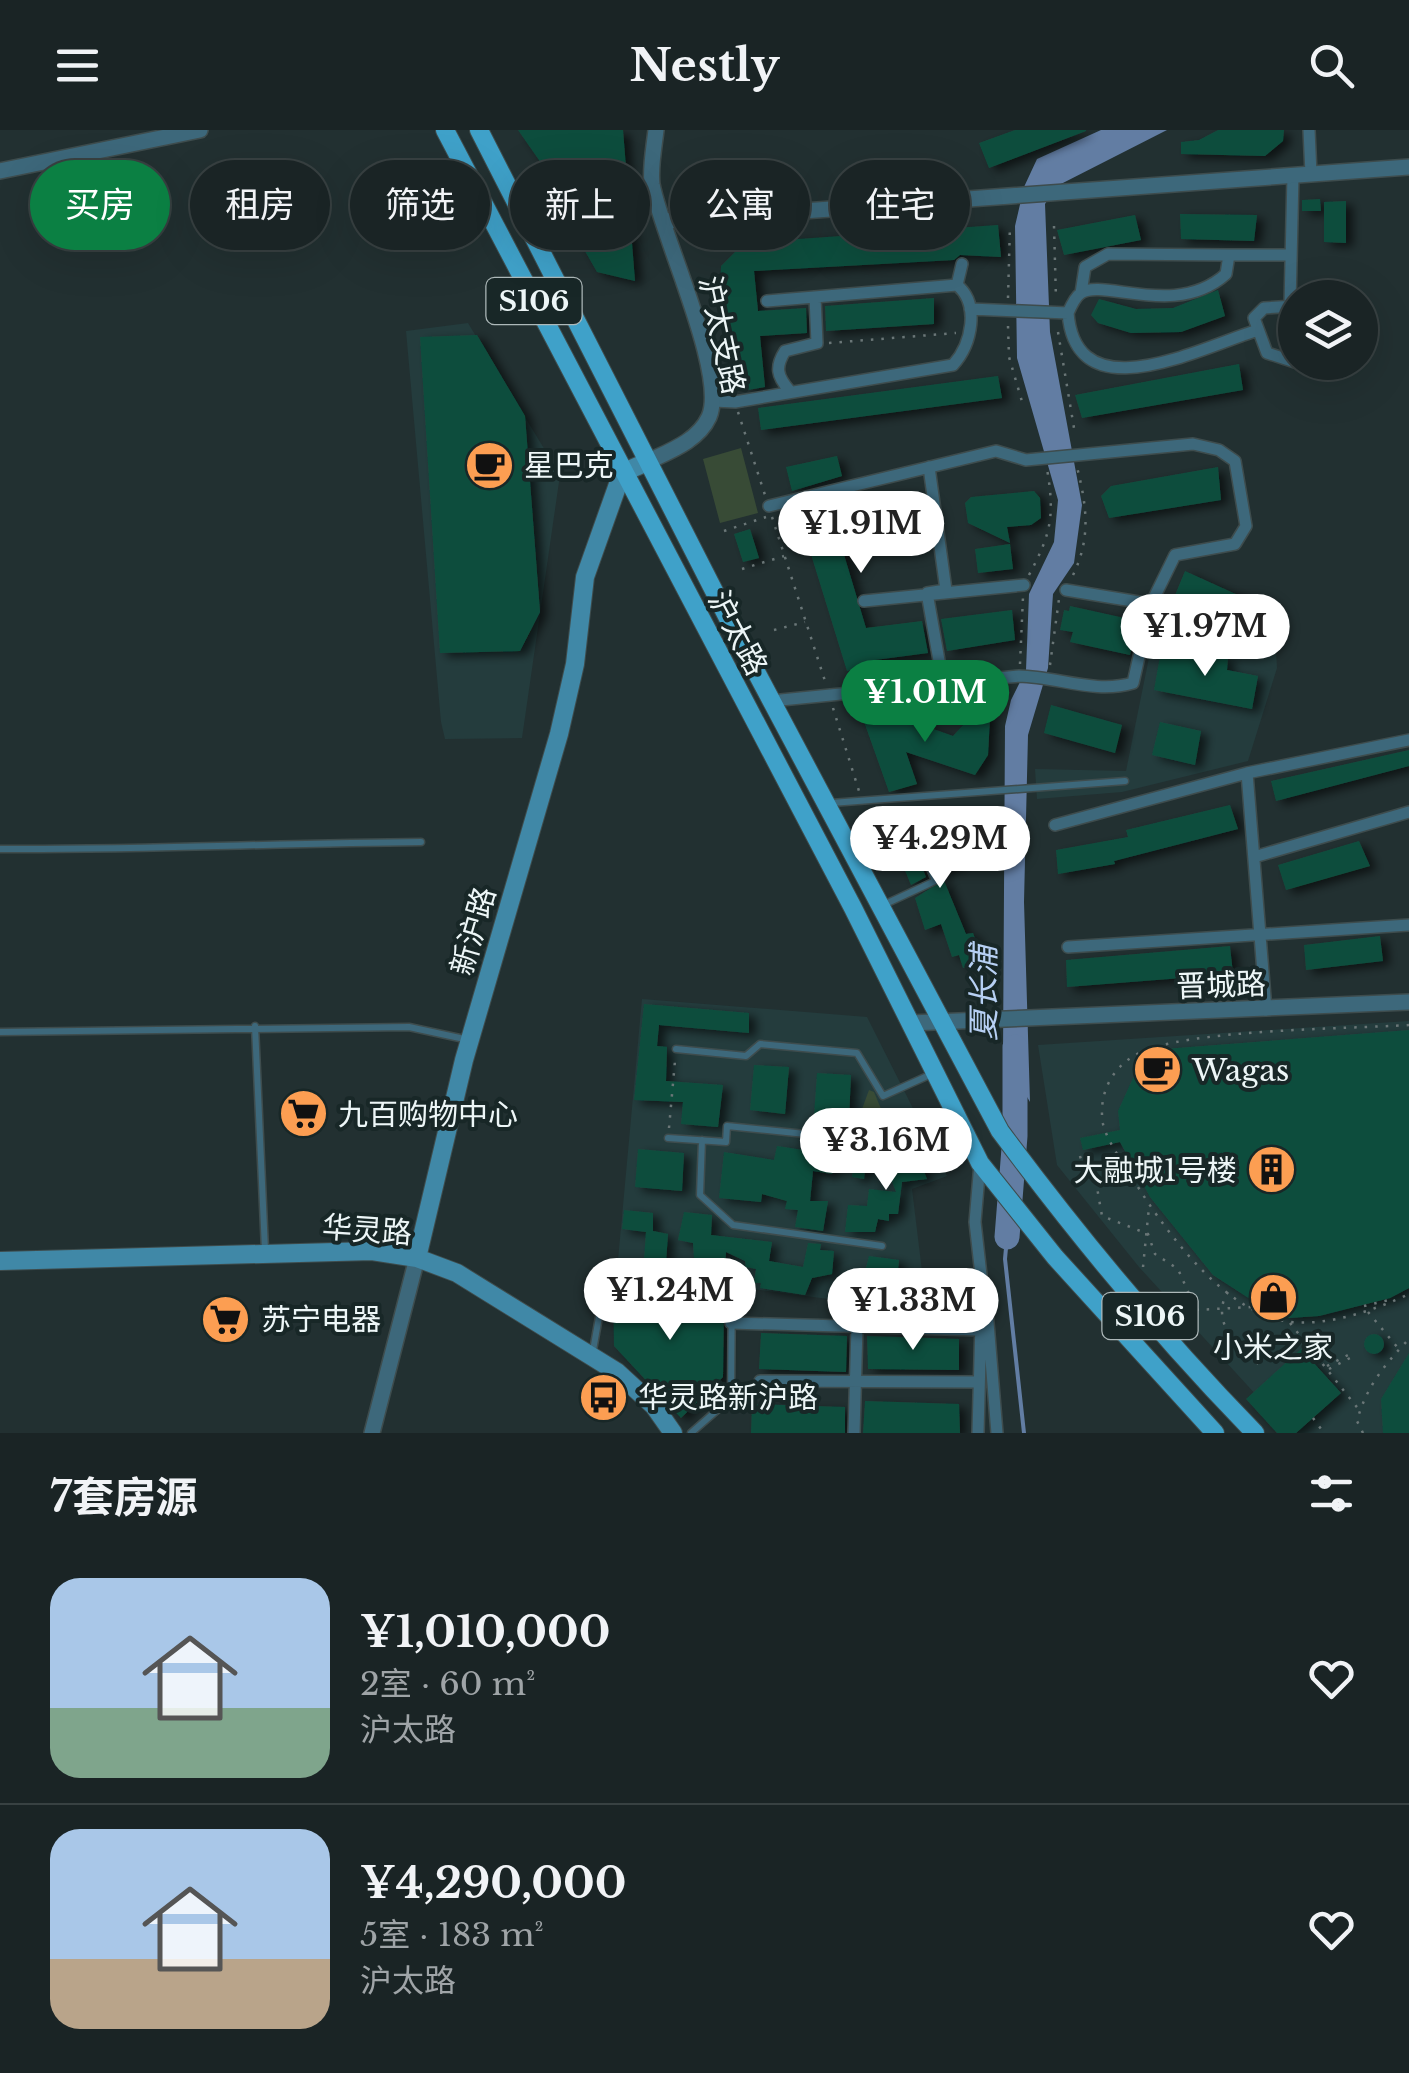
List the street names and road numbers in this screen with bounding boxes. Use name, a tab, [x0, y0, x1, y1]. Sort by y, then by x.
street label: 沪太支路	[691, 272, 753, 398]
road number: S106	[486, 278, 582, 324]
street label: 沪太路	[701, 585, 775, 681]
street label: 新沪路	[443, 883, 503, 979]
street label: 晋城路	[1175, 965, 1267, 1005]
street label: 华灵路	[321, 1208, 413, 1252]
road number: S106	[1102, 1293, 1198, 1339]

